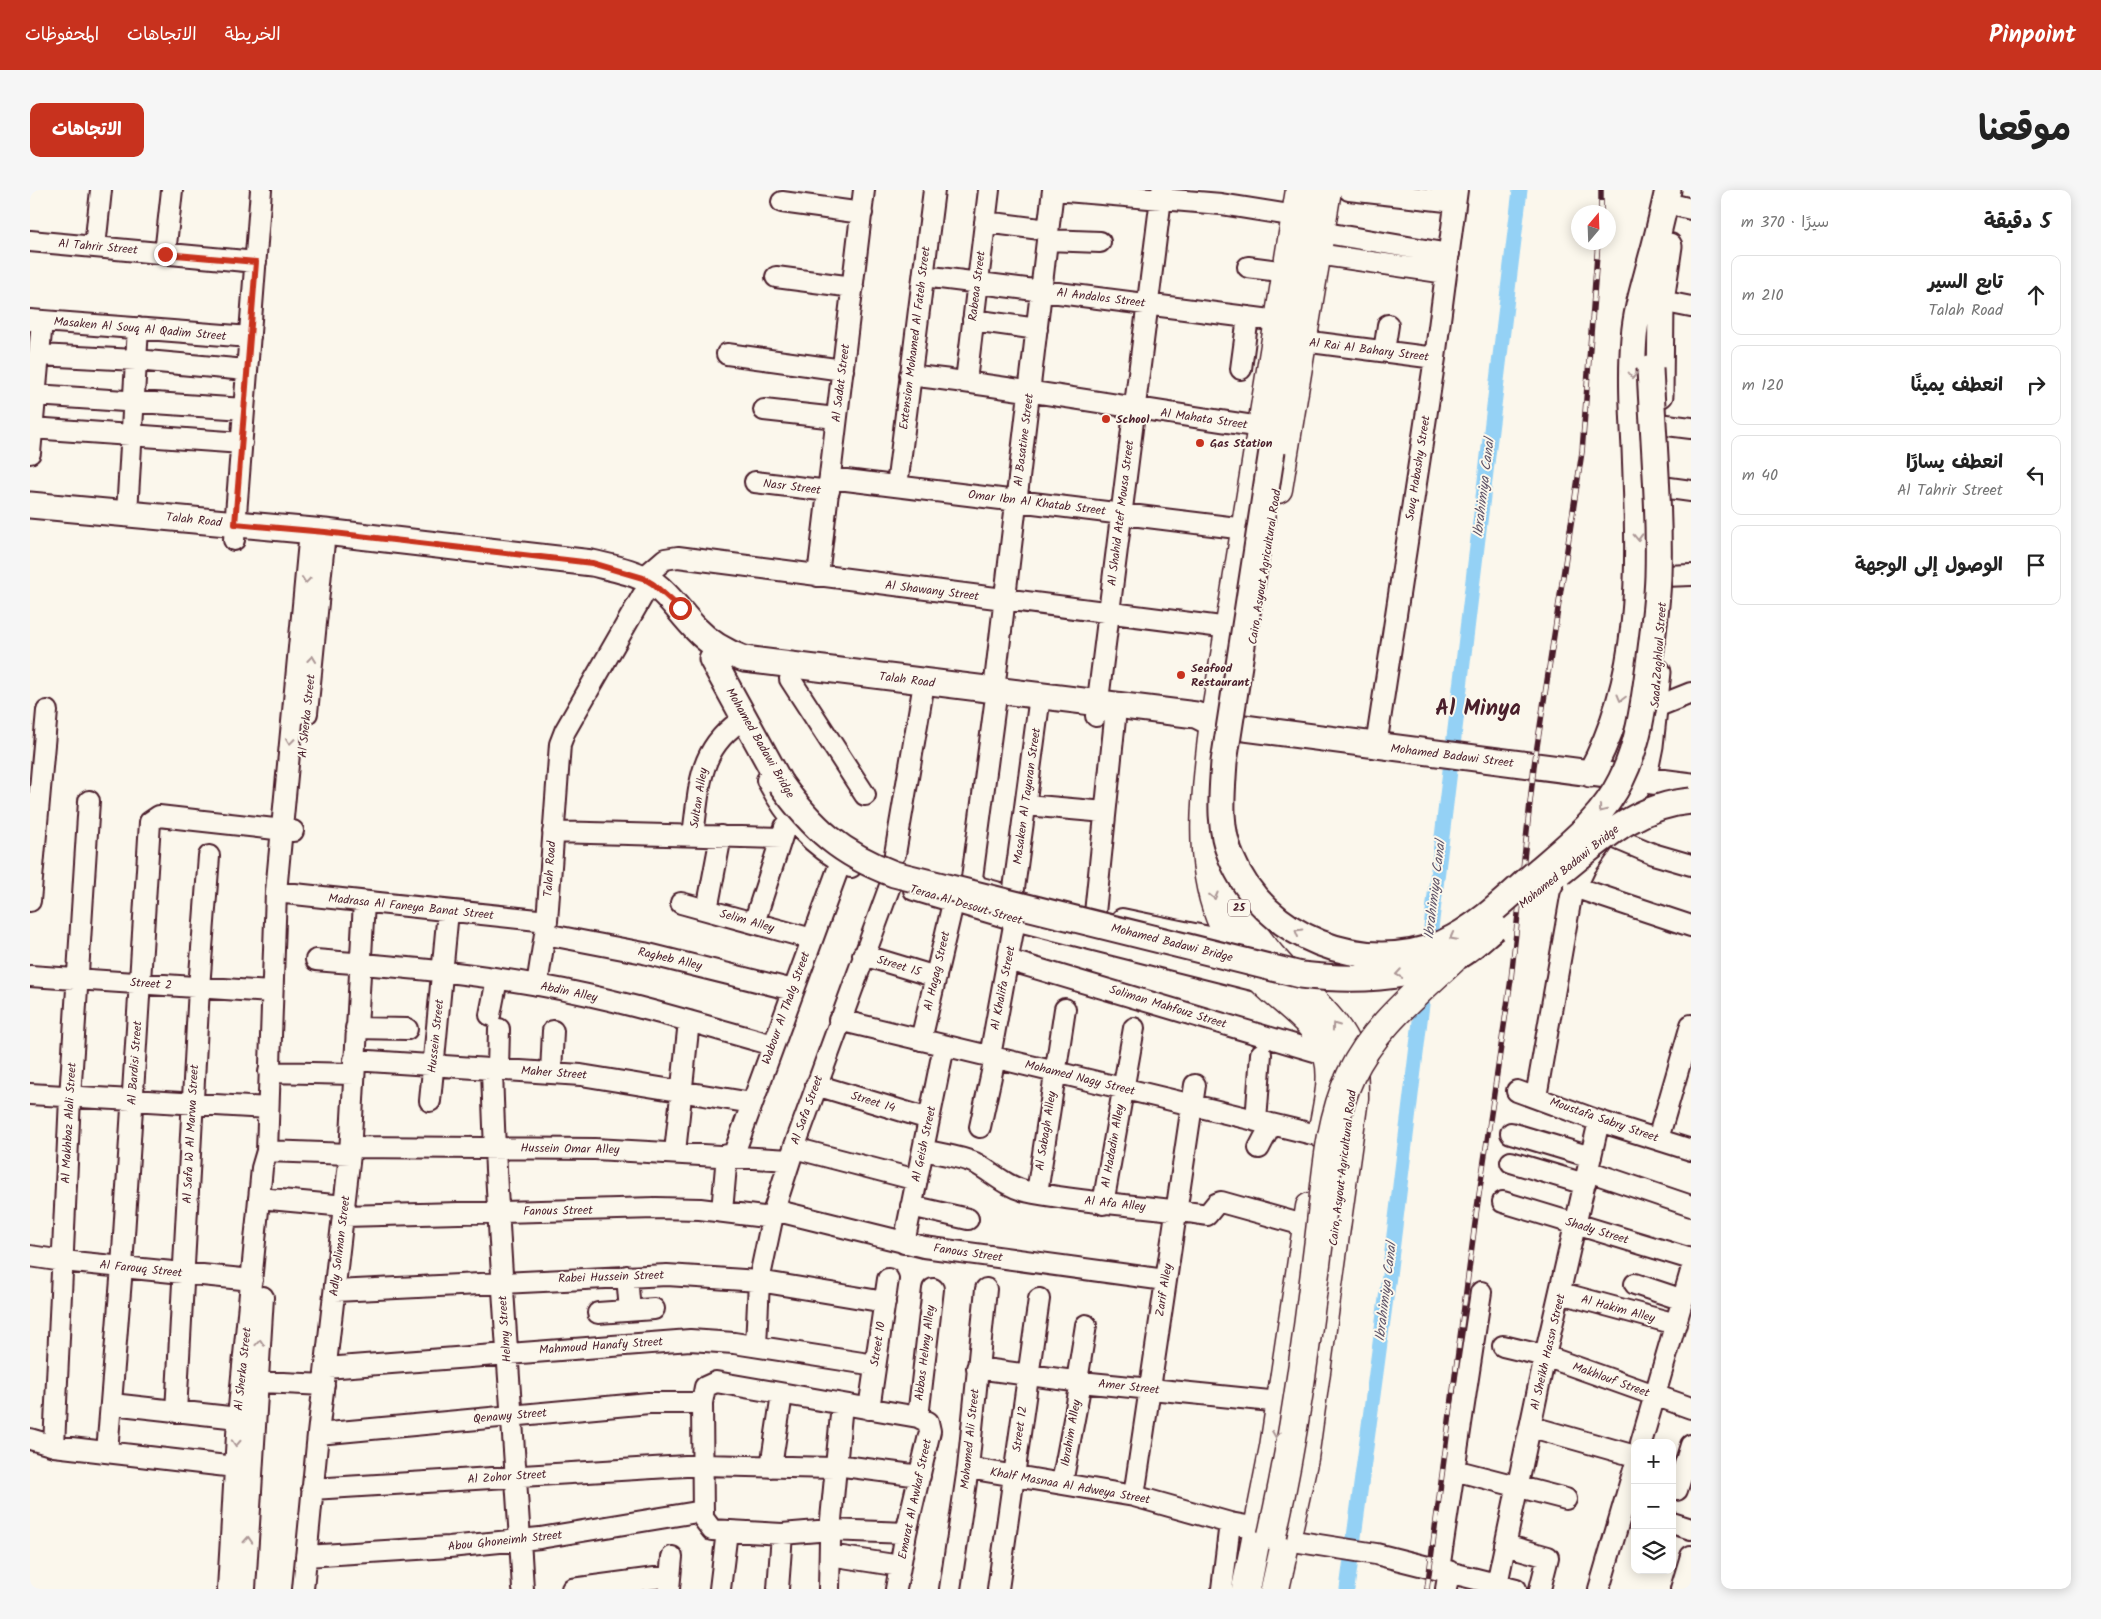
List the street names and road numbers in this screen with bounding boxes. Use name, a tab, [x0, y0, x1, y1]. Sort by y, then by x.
street label: Al Tahrir Street	[58, 234, 139, 260]
street label: Extension Mohamed Al Fateh Street	[894, 245, 936, 431]
street label: Rabeaa Street	[963, 249, 991, 322]
street label: Al Andalos Street	[1056, 283, 1147, 313]
street label: Masaken Al Souq Al Qadim Street	[53, 312, 227, 346]
street label: Al Rai Al Bahary Street	[1308, 333, 1430, 367]
street label: Al Sadat Street	[827, 343, 855, 423]
street label: Al Basatine Street	[1009, 392, 1039, 488]
street label: Al Mahata Street	[1159, 403, 1249, 435]
street label: Souq Habashy Street	[1400, 414, 1436, 522]
street label: Al Shahid Atef Mousa Street	[1103, 439, 1139, 587]
street label: Nasr Street	[762, 474, 822, 500]
street label: Omar Ibn Al Khatab Street	[967, 485, 1107, 521]
street label: Cairo, Asyout Agricultural Road	[1243, 487, 1287, 646]
street label: Talah Road	[165, 508, 224, 532]
street label: Al Shawany Street	[884, 576, 980, 606]
street label: Saad Zaghloul Street	[1646, 601, 1672, 709]
street label: Talah Road	[878, 667, 937, 693]
street label: Al Sherka Street	[293, 673, 321, 759]
street label: Mohamed Badawi Bridge	[721, 684, 800, 802]
street label: Masaken Al Tayaran Street	[1008, 726, 1046, 865]
street label: Mohamed Badawi Street	[1389, 739, 1515, 773]
street label: Sultan Alley	[685, 766, 713, 830]
street label: Mohamed Badawi Bridge	[1514, 820, 1624, 914]
street label: Talah Road	[539, 839, 561, 898]
street label: Teraa Al Desout Street	[908, 880, 1025, 930]
street label: Madrasa Al Faneya Banat Street	[327, 889, 495, 925]
road number: 25	[1228, 900, 1250, 916]
street label: Selim Alley	[717, 904, 777, 938]
street label: Mohamed Badawi Bridge	[1109, 919, 1235, 967]
street label: Al Hagag Street	[919, 929, 955, 1013]
street label: Ragheb Alley	[636, 942, 704, 976]
street label: Al Khalifa Street	[986, 944, 1021, 1032]
street label: Wabour Al Thalg Street	[757, 949, 815, 1067]
street label: Street 15	[874, 950, 925, 982]
street label: Street 2	[129, 973, 173, 995]
street label: Abdin Alley	[539, 977, 600, 1007]
street label: Soliman Mahfouz Street	[1107, 980, 1229, 1034]
street label: Hussein Street	[423, 998, 449, 1074]
street label: Al Bardisi Street	[123, 1020, 147, 1106]
street label: Mohamed Nagy Street	[1023, 1055, 1137, 1101]
street label: Maher Street	[520, 1061, 588, 1085]
street label: Al Makhbaz Alali Street	[56, 1062, 82, 1184]
street label: Al Safa W Al Marwa Street	[178, 1064, 204, 1204]
street label: Al Safa Street	[786, 1072, 828, 1147]
street label: Street 14	[848, 1086, 898, 1118]
street label: Cairo, Asyout Agricultural Road	[1324, 1088, 1362, 1247]
street label: Al Sabagh Alley	[1030, 1090, 1062, 1172]
street label: Moustafa Sabry Street	[1547, 1092, 1661, 1148]
street label: Al Hadadin Alley	[1096, 1102, 1130, 1189]
street label: Al Geish Street	[907, 1104, 941, 1184]
street label: Hussein Omar Alley	[520, 1139, 620, 1159]
street label: Al Afa Alley	[1083, 1191, 1147, 1217]
street label: Adly Soliman Street	[324, 1194, 356, 1297]
street label: Fanous Street	[523, 1201, 593, 1221]
street label: Shady Street	[1563, 1212, 1631, 1250]
street label: Fanous Street	[932, 1239, 1004, 1267]
street label: Al Farouq Street	[99, 1255, 184, 1283]
street label: Zarif Alley	[1150, 1262, 1178, 1318]
street label: Rabei Hussein Street	[558, 1266, 665, 1288]
street label: Al Hakim Alley	[1579, 1290, 1657, 1328]
street label: Al Sheikh Hassn Street	[1525, 1292, 1571, 1412]
street label: Helmy Street	[493, 1295, 517, 1363]
street label: Abbas Helmy Alley	[910, 1304, 940, 1402]
street label: Street 10	[865, 1320, 891, 1368]
street label: Al Sherka Street	[229, 1326, 257, 1412]
street label: Mahmoud Hanafy Street	[538, 1332, 664, 1360]
street label: Makhlouf Street	[1570, 1357, 1653, 1403]
street label: Amer Street	[1097, 1374, 1161, 1400]
street label: Mohamed Ali Street	[955, 1387, 985, 1490]
street label: Ibrahim Alley	[1056, 1398, 1086, 1468]
street label: Qenawy Street	[472, 1403, 548, 1429]
street label: Street 12	[1007, 1405, 1033, 1453]
street label: Emarat Al Awkaf Street	[893, 1437, 937, 1561]
street label: Khalf Masnaa Al Adweya Street	[988, 1463, 1152, 1510]
street label: Al Zohor Street	[467, 1465, 547, 1489]
street label: Abou Ghoneimh Street	[447, 1526, 563, 1556]

